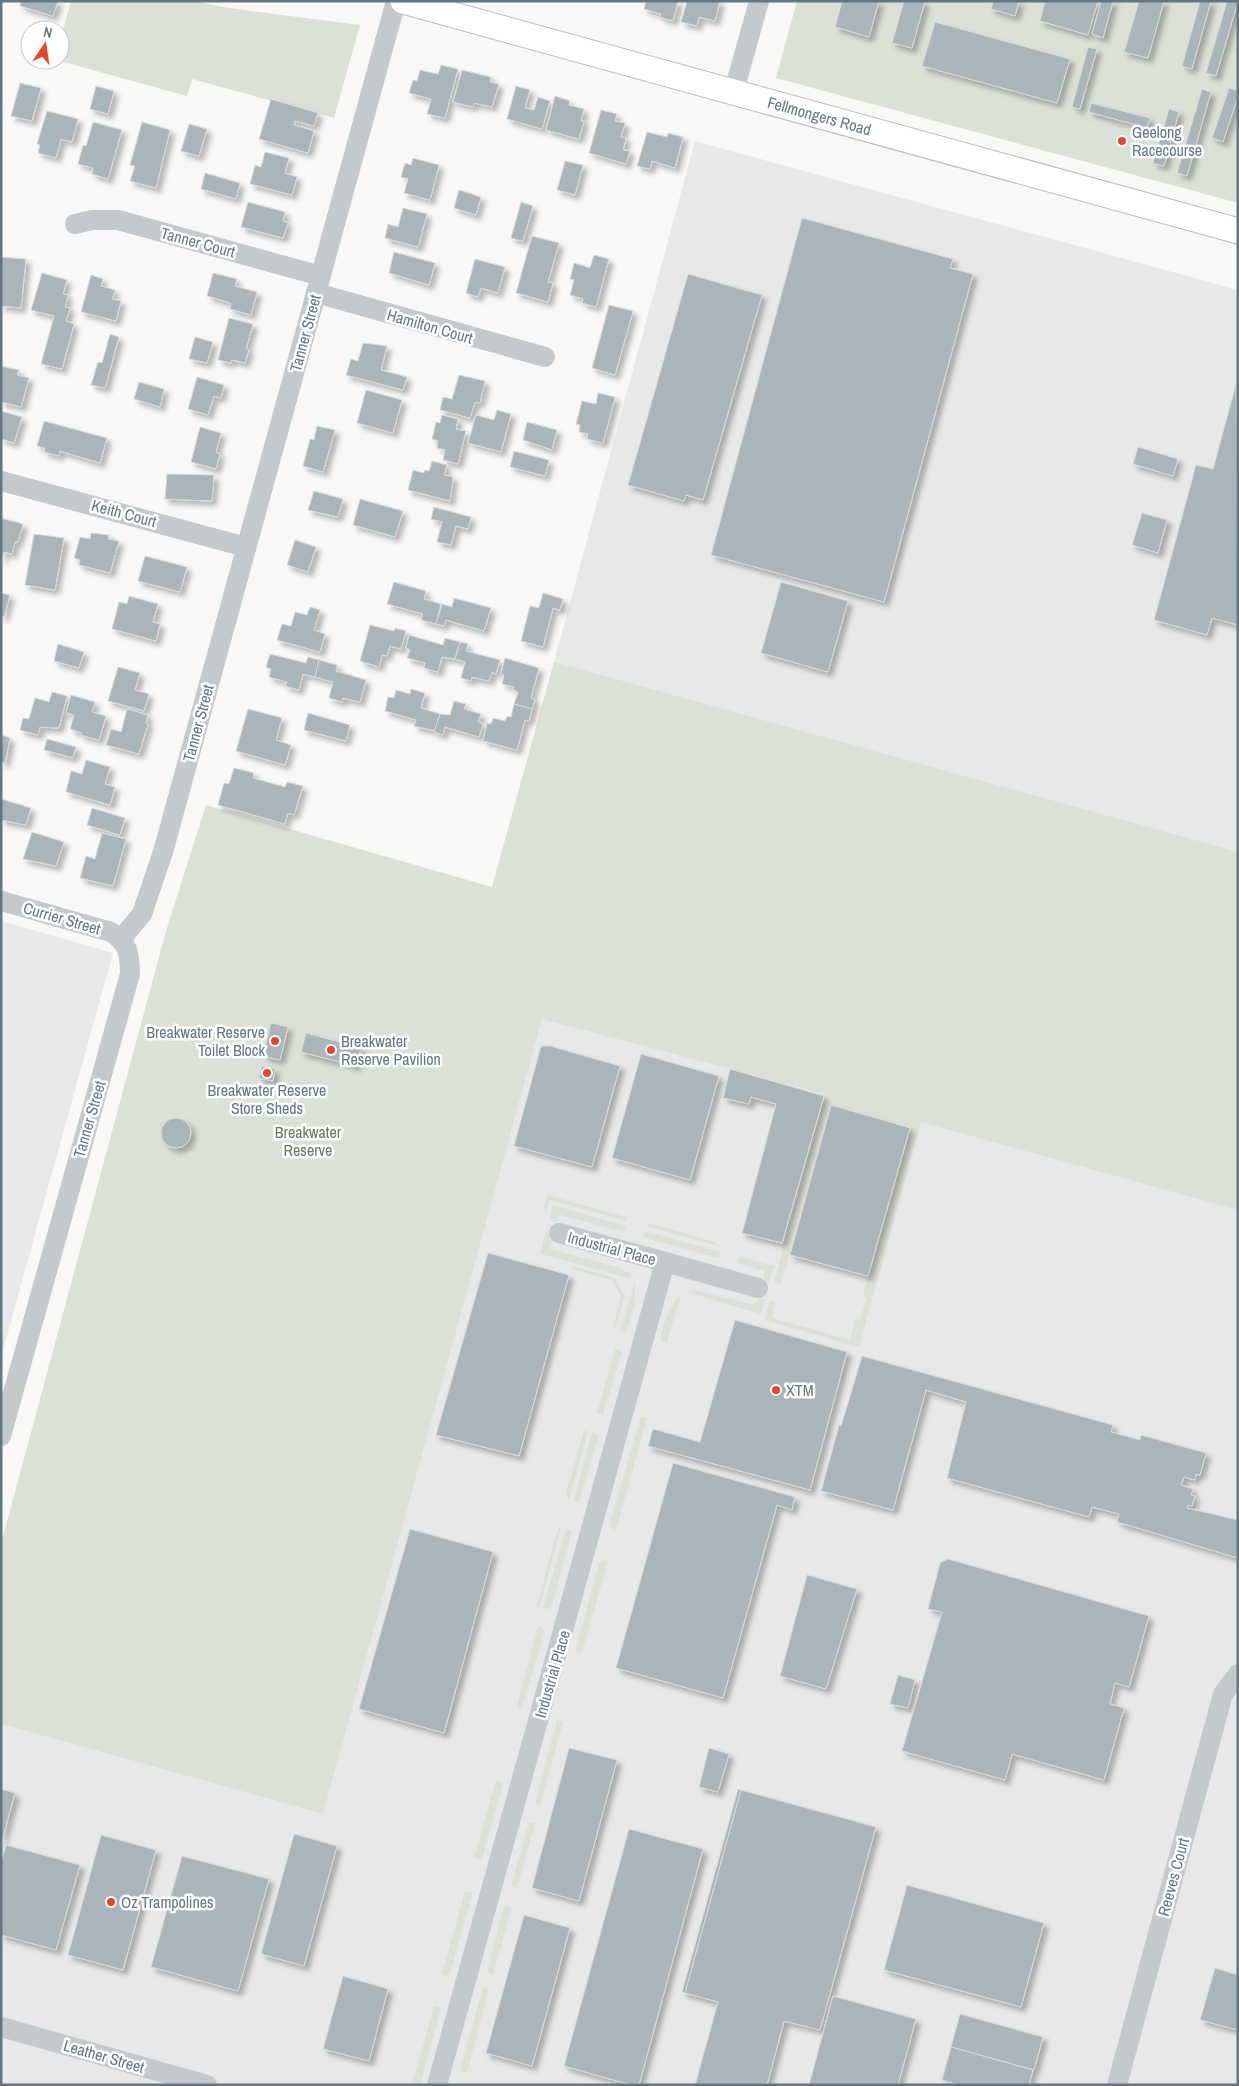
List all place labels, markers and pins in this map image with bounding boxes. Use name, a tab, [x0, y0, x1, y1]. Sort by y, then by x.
place label: Geelong Racecourse	[1132, 121, 1202, 161]
marker: Geelong Racecourse	[1116, 135, 1128, 147]
place label: Breakwater Reserve Toilet Block	[146, 1021, 265, 1061]
place label: Breakwater Reserve Pavilion	[341, 1030, 441, 1070]
marker: Breakwater Reserve Toilet Block	[269, 1035, 281, 1047]
marker: Breakwater Reserve Pavilion	[325, 1044, 337, 1056]
marker: Breakwater Reserve Store Sheds	[261, 1067, 273, 1079]
place label: Breakwater Reserve Store Sheds	[208, 1079, 326, 1119]
place label: XTM	[786, 1379, 814, 1401]
marker: XTM	[770, 1384, 782, 1396]
place label: Oz Trampolines	[121, 1891, 214, 1913]
marker: Oz Trampolines	[105, 1896, 117, 1908]

